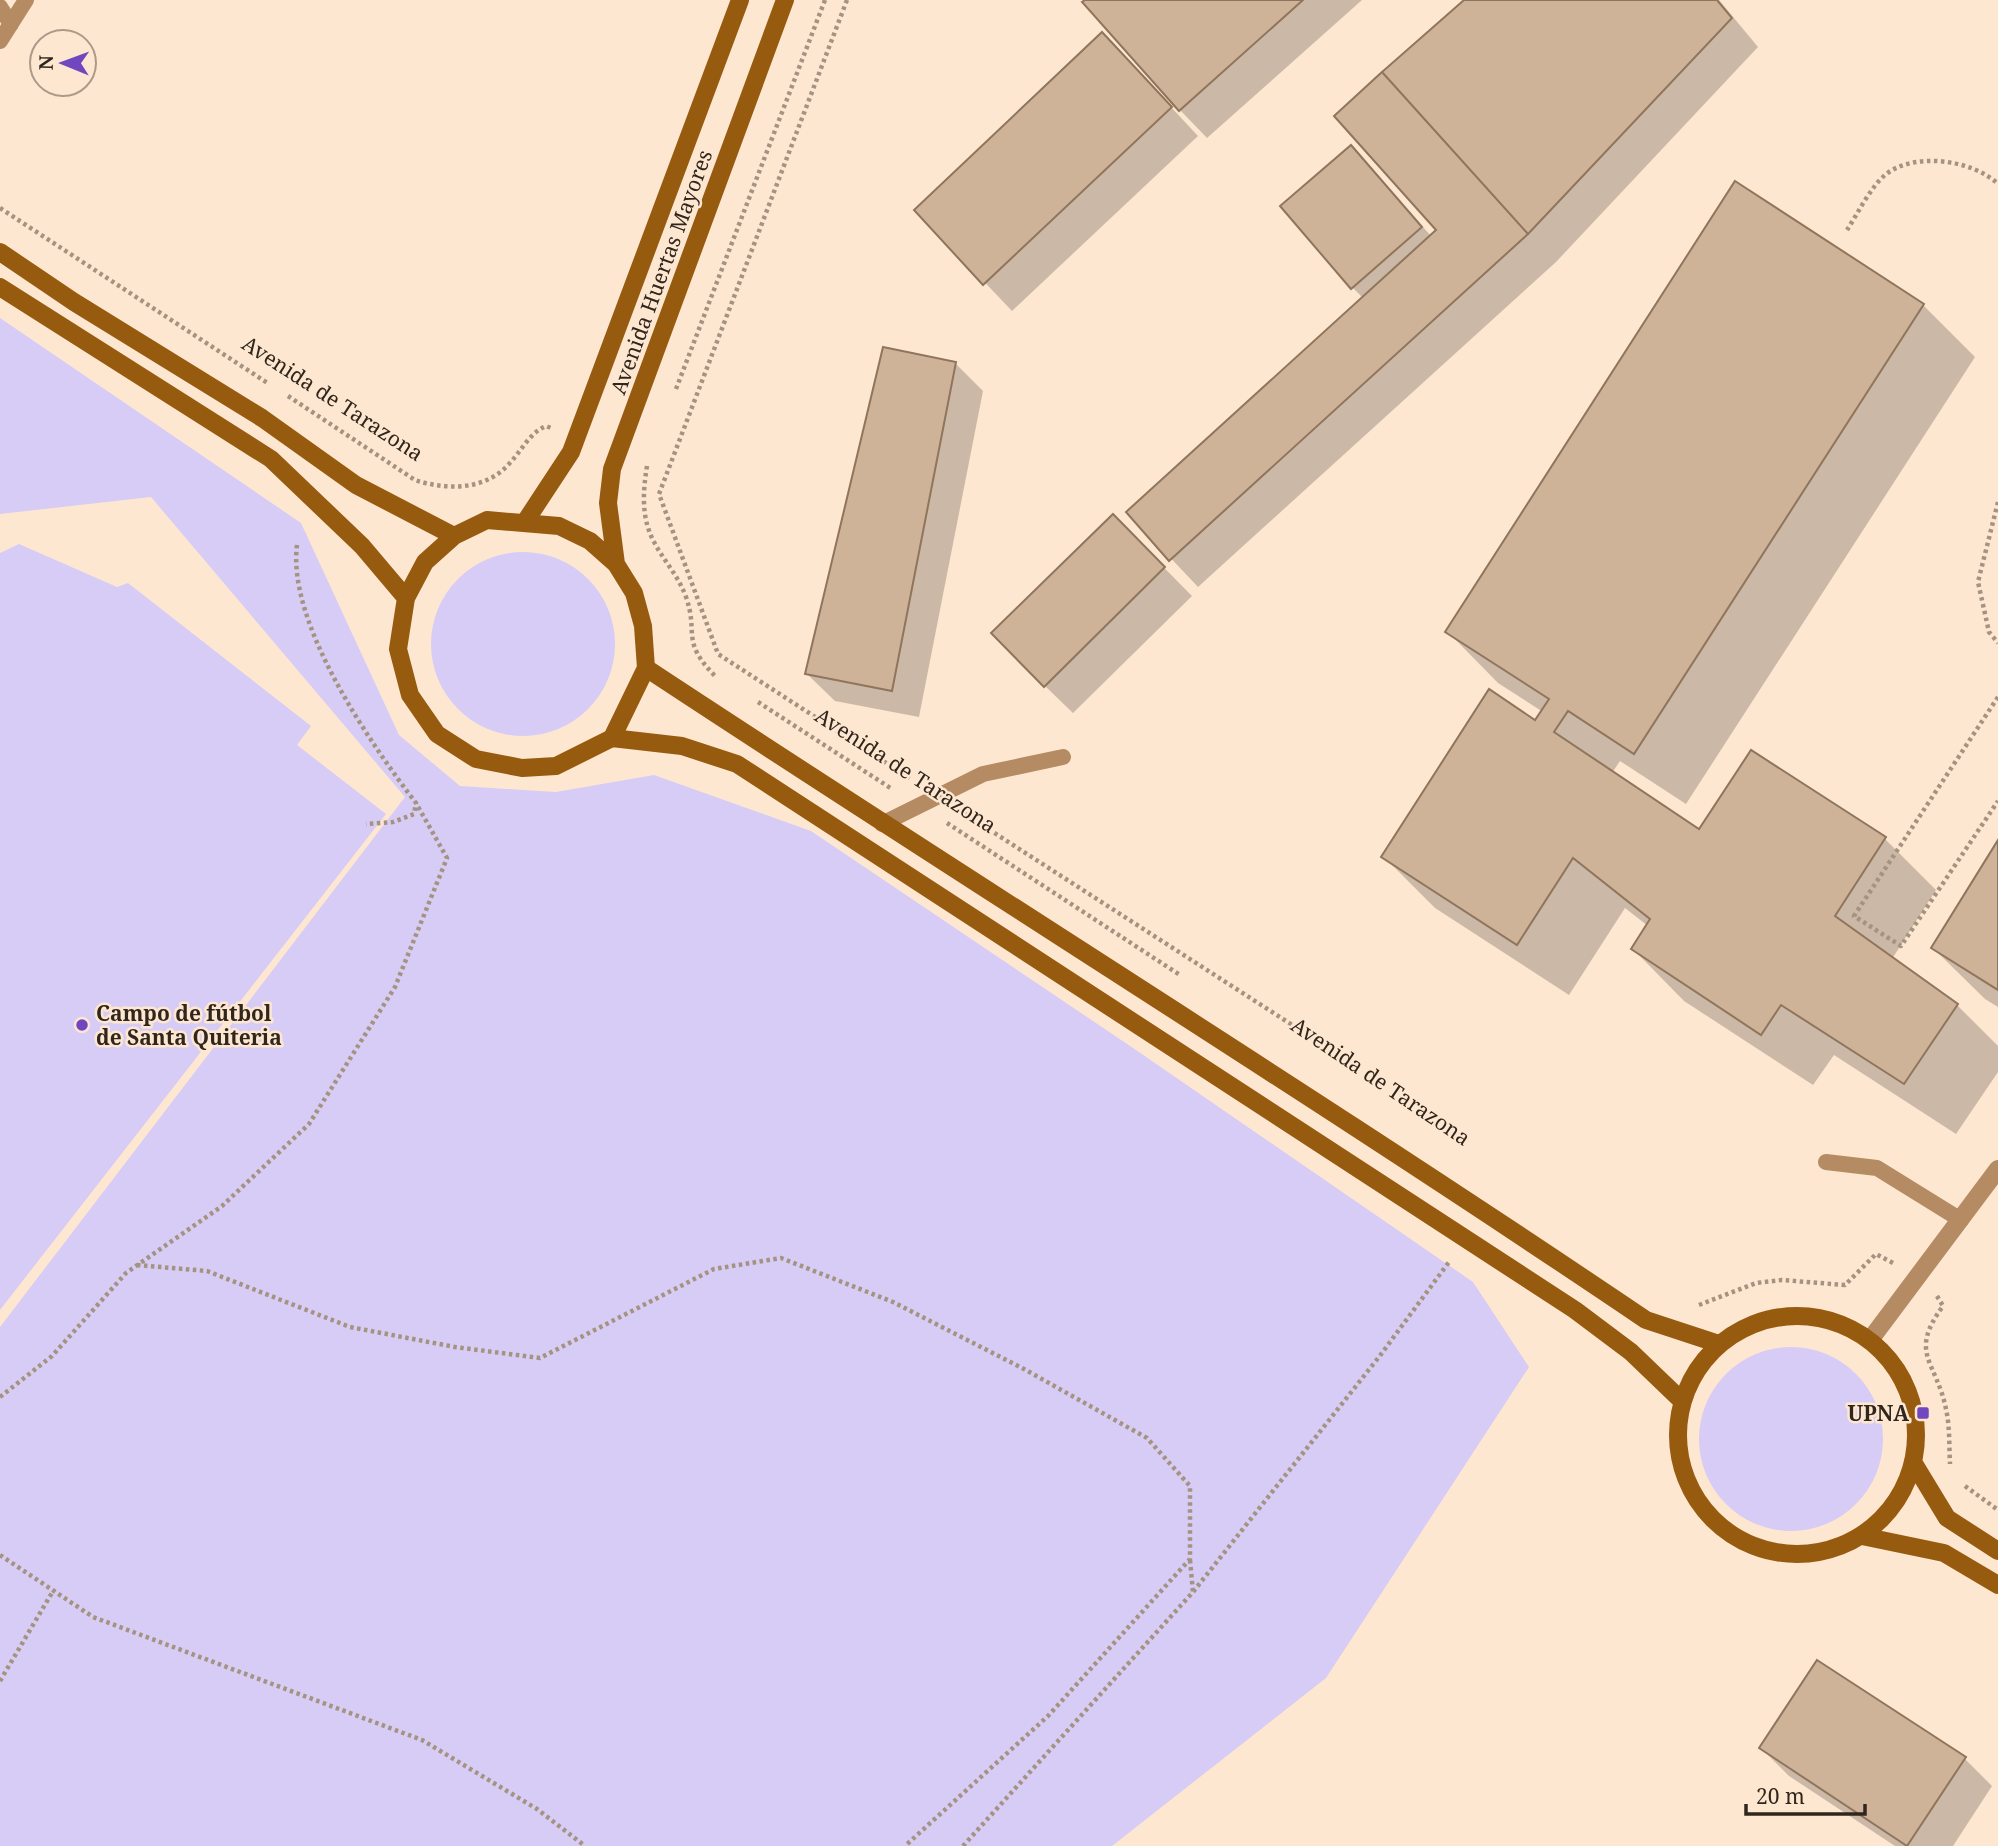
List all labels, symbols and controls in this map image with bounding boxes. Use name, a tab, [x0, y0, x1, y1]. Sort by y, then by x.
north arrow	[28, 28, 98, 98]
text: N	[33, 55, 59, 70]
street label: Avenida Huertas Mayores	[604, 146, 718, 398]
street label: Avenida de Tarazona	[237, 329, 429, 467]
street label: Avenida de Tarazona	[810, 701, 1002, 839]
place label: Campo de fútbol de Santa Quiteria	[96, 999, 282, 1051]
street label: Avenida de Tarazona	[1286, 1011, 1476, 1151]
marker: Campo de fútbol de Santa Quiteria	[74, 1017, 90, 1033]
place label: UPNA	[1848, 1399, 1909, 1427]
marker: UPNA	[1915, 1405, 1931, 1421]
scale bar	[1746, 1772, 1865, 1816]
text: 20 m	[1756, 1782, 1805, 1810]

